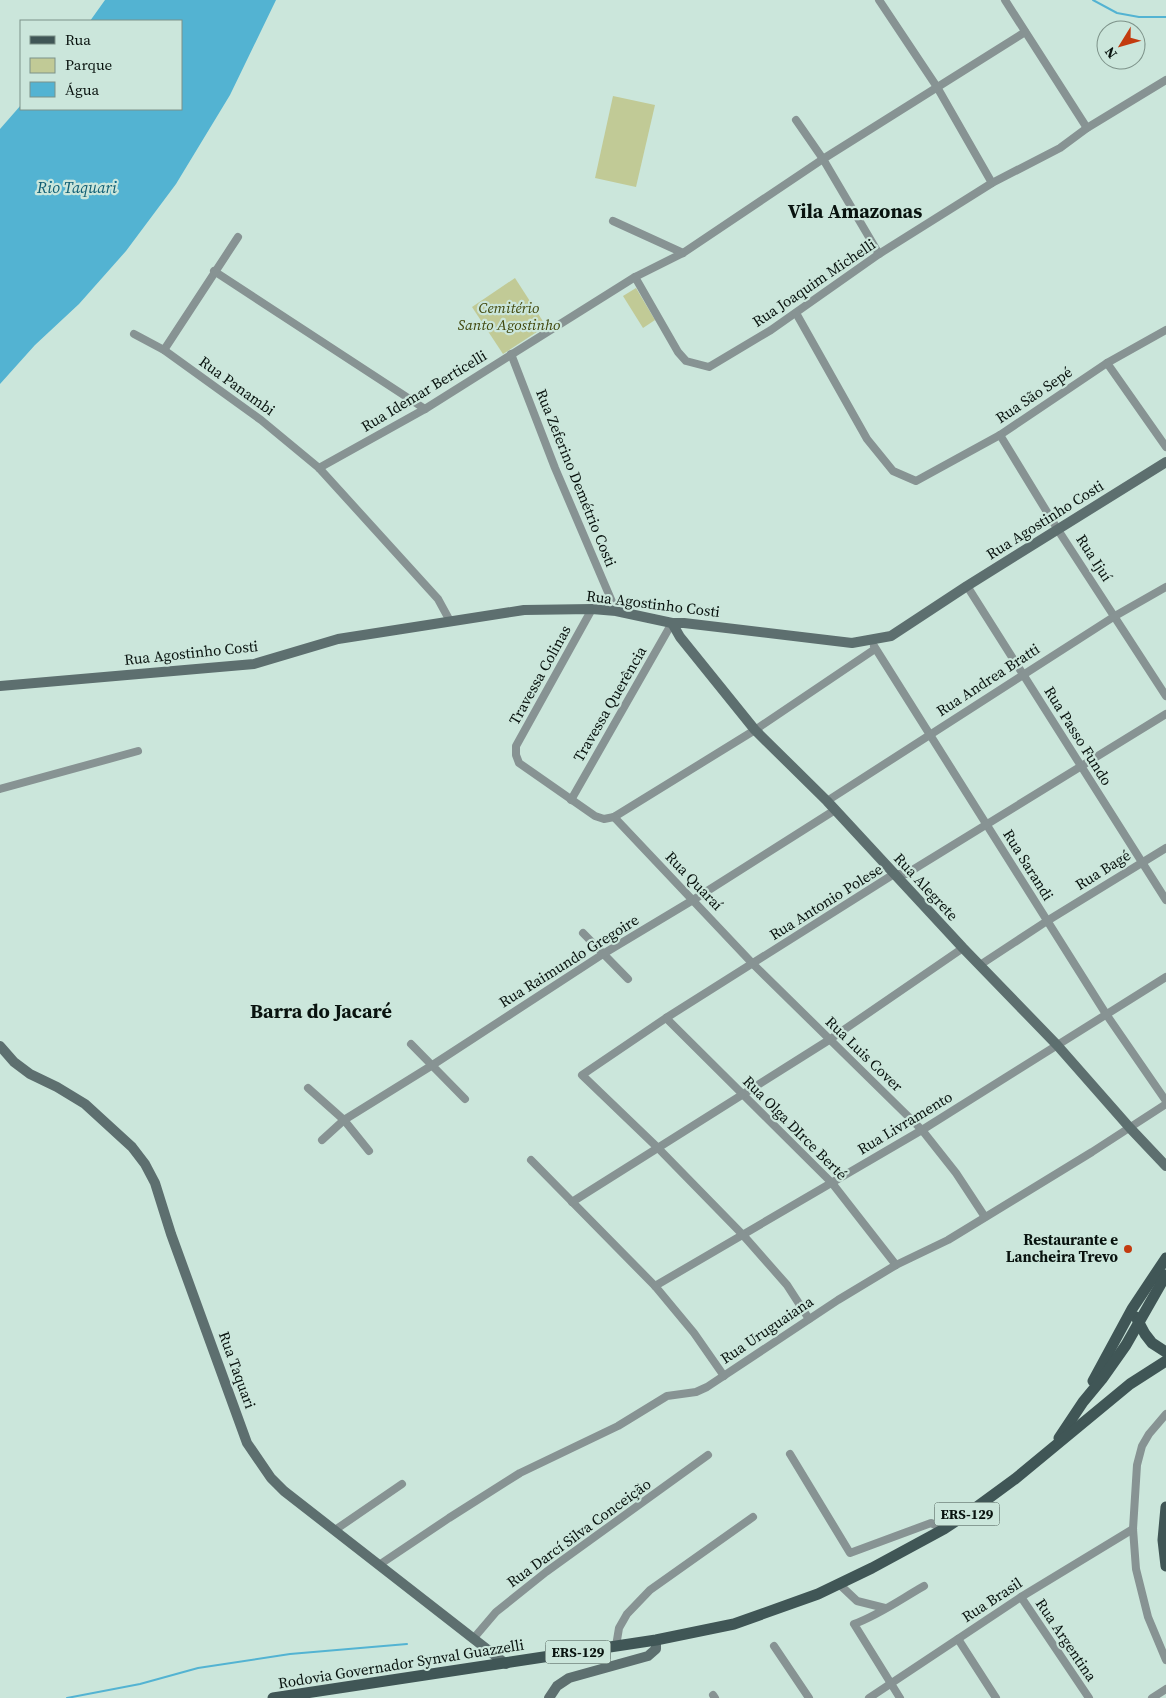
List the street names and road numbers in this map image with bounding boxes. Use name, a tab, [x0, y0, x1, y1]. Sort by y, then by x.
street label: Rua Joaquim Michelli	[748, 234, 879, 332]
street label: Rua Idemar Berticelli	[357, 345, 490, 436]
street label: Rua Panambi	[195, 351, 280, 420]
street label: Rua São Sepé	[991, 361, 1076, 428]
street label: Rua Zeferino Demétrio Costi	[531, 386, 622, 570]
street label: Rua Agostinho Costi	[982, 475, 1107, 564]
street label: Rua Ijuí	[1071, 530, 1118, 586]
street label: Rua Agostinho Costi	[585, 585, 721, 622]
street label: Travessa Colinas	[503, 621, 576, 728]
street label: Rua Agostinho Costi	[123, 635, 259, 670]
street label: Rua Andrea Bratti	[932, 638, 1044, 721]
street label: Travessa Querência	[568, 642, 651, 765]
street label: Rua Passo Fundo	[1039, 682, 1117, 789]
street label: Rua Sarandi	[998, 825, 1059, 904]
street label: Rua Bagé	[1071, 844, 1135, 895]
street label: Rua Quaraí	[661, 847, 728, 915]
street label: Rua Alegrete	[889, 848, 964, 925]
street label: Rua Antonio Polese	[765, 858, 887, 945]
street label: Rua Raimundo Gregoire	[495, 909, 643, 1012]
street label: Rua Luis Cover	[821, 1011, 908, 1096]
street label: Rua Olga DIrce Berté	[739, 1071, 852, 1185]
street label: Rua Livramento	[853, 1086, 956, 1159]
street label: Rua Uruguaiana	[716, 1291, 818, 1368]
street label: Rua Taquari	[214, 1328, 261, 1411]
street label: Rua Darcí Silva Conceição	[502, 1473, 655, 1592]
road number: ERS-129	[934, 1502, 1000, 1526]
street label: Rua Brasil	[957, 1572, 1026, 1627]
street label: Rua Argentina	[1031, 1594, 1102, 1686]
street label: Rodovia Governador Synval Guazzelli	[276, 1634, 525, 1693]
road number: ERS-129	[546, 1640, 610, 1664]

